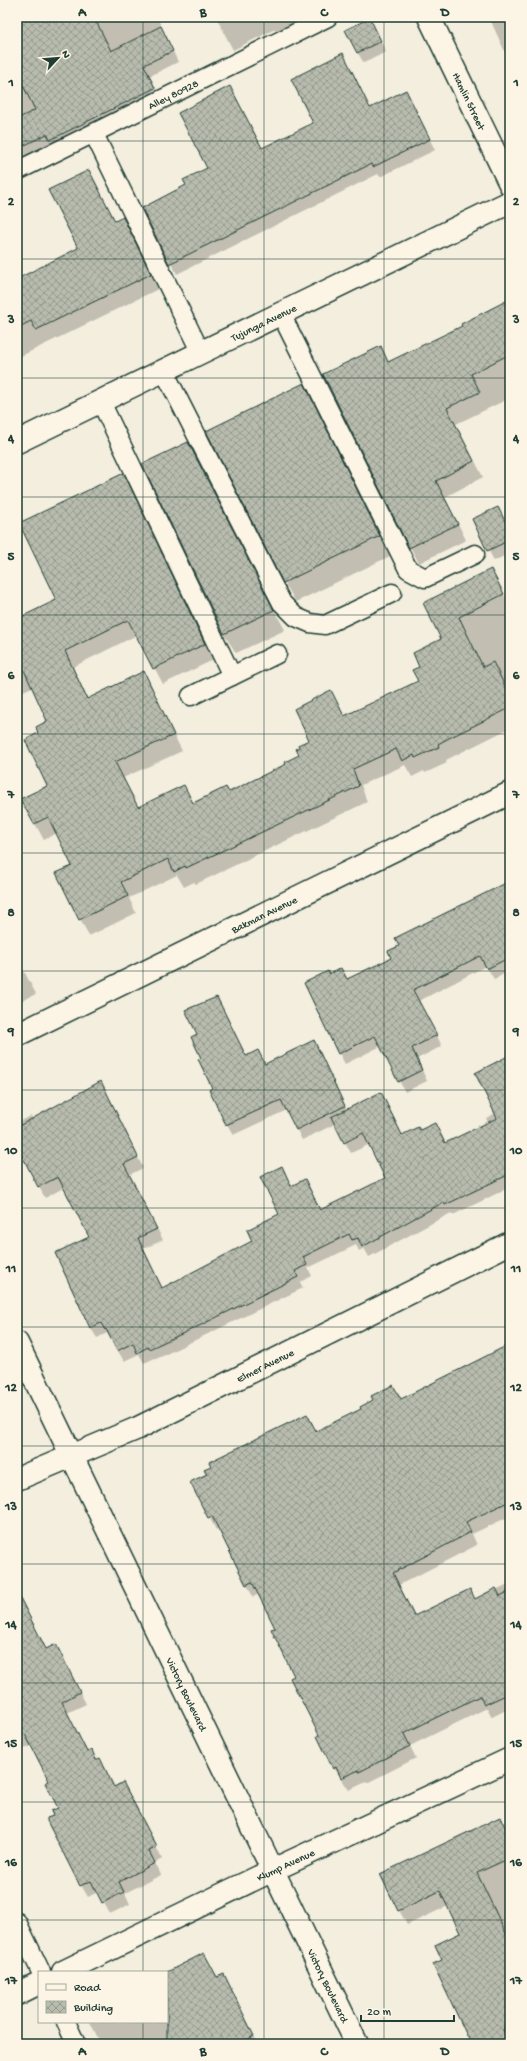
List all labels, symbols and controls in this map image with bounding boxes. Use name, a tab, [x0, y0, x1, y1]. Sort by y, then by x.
text: A	[77, 6, 87, 21]
text: B	[199, 6, 208, 21]
text: C	[319, 6, 329, 21]
text: D	[440, 6, 450, 21]
north arrow	[38, 38, 78, 78]
text: N	[58, 49, 72, 60]
street label: Hamlin Street	[449, 71, 487, 134]
text: 1	[7, 76, 14, 91]
text: 1	[512, 76, 519, 91]
street label: Alley 80928	[147, 78, 201, 113]
text: 2	[8, 195, 15, 210]
text: 2	[513, 195, 520, 210]
street label: Tujunga Avenue	[229, 303, 299, 345]
text: 3	[7, 313, 15, 328]
text: 3	[512, 313, 520, 328]
text: 4	[7, 432, 15, 447]
text: 4	[512, 432, 520, 447]
text: 5	[8, 550, 15, 565]
text: 5	[513, 550, 520, 565]
text: 6	[8, 669, 15, 684]
text: 6	[513, 669, 520, 684]
text: 7	[7, 788, 16, 803]
text: 7	[512, 788, 521, 803]
street label: Bakman Avenue	[229, 894, 300, 937]
text: 8	[7, 906, 15, 921]
text: 8	[512, 906, 520, 921]
text: 9	[7, 1025, 15, 1040]
text: 9	[512, 1025, 520, 1040]
text: 10	[4, 1144, 18, 1159]
text: 10	[509, 1144, 523, 1159]
text: 11	[5, 1262, 16, 1277]
text: 11	[510, 1262, 521, 1277]
street label: Elmer Avenue	[235, 1347, 297, 1386]
text: 12	[4, 1381, 17, 1396]
text: 12	[509, 1381, 522, 1396]
text: 13	[4, 1500, 17, 1515]
text: 13	[509, 1500, 522, 1515]
text: 14	[4, 1618, 18, 1633]
text: 14	[509, 1618, 523, 1633]
street label: Victory Boulevard	[162, 1655, 209, 1735]
text: 15	[4, 1737, 17, 1752]
text: 15	[509, 1737, 522, 1752]
street label: Klump Avenue	[255, 1847, 317, 1885]
text: 16	[4, 1856, 17, 1871]
text: 16	[509, 1856, 522, 1871]
street label: Victory Boulevard	[303, 1947, 350, 2026]
legend	[38, 1971, 168, 2023]
text: 17	[4, 1974, 18, 1989]
text: 17	[509, 1974, 523, 1989]
text: Road	[74, 1982, 101, 1996]
scale bar	[361, 1997, 454, 2023]
text: Building	[73, 2002, 113, 2016]
text: 20 m	[367, 2006, 392, 2020]
text: A	[77, 2045, 87, 2060]
text: B	[199, 2045, 208, 2060]
text: C	[319, 2045, 329, 2060]
text: D	[440, 2045, 450, 2060]

